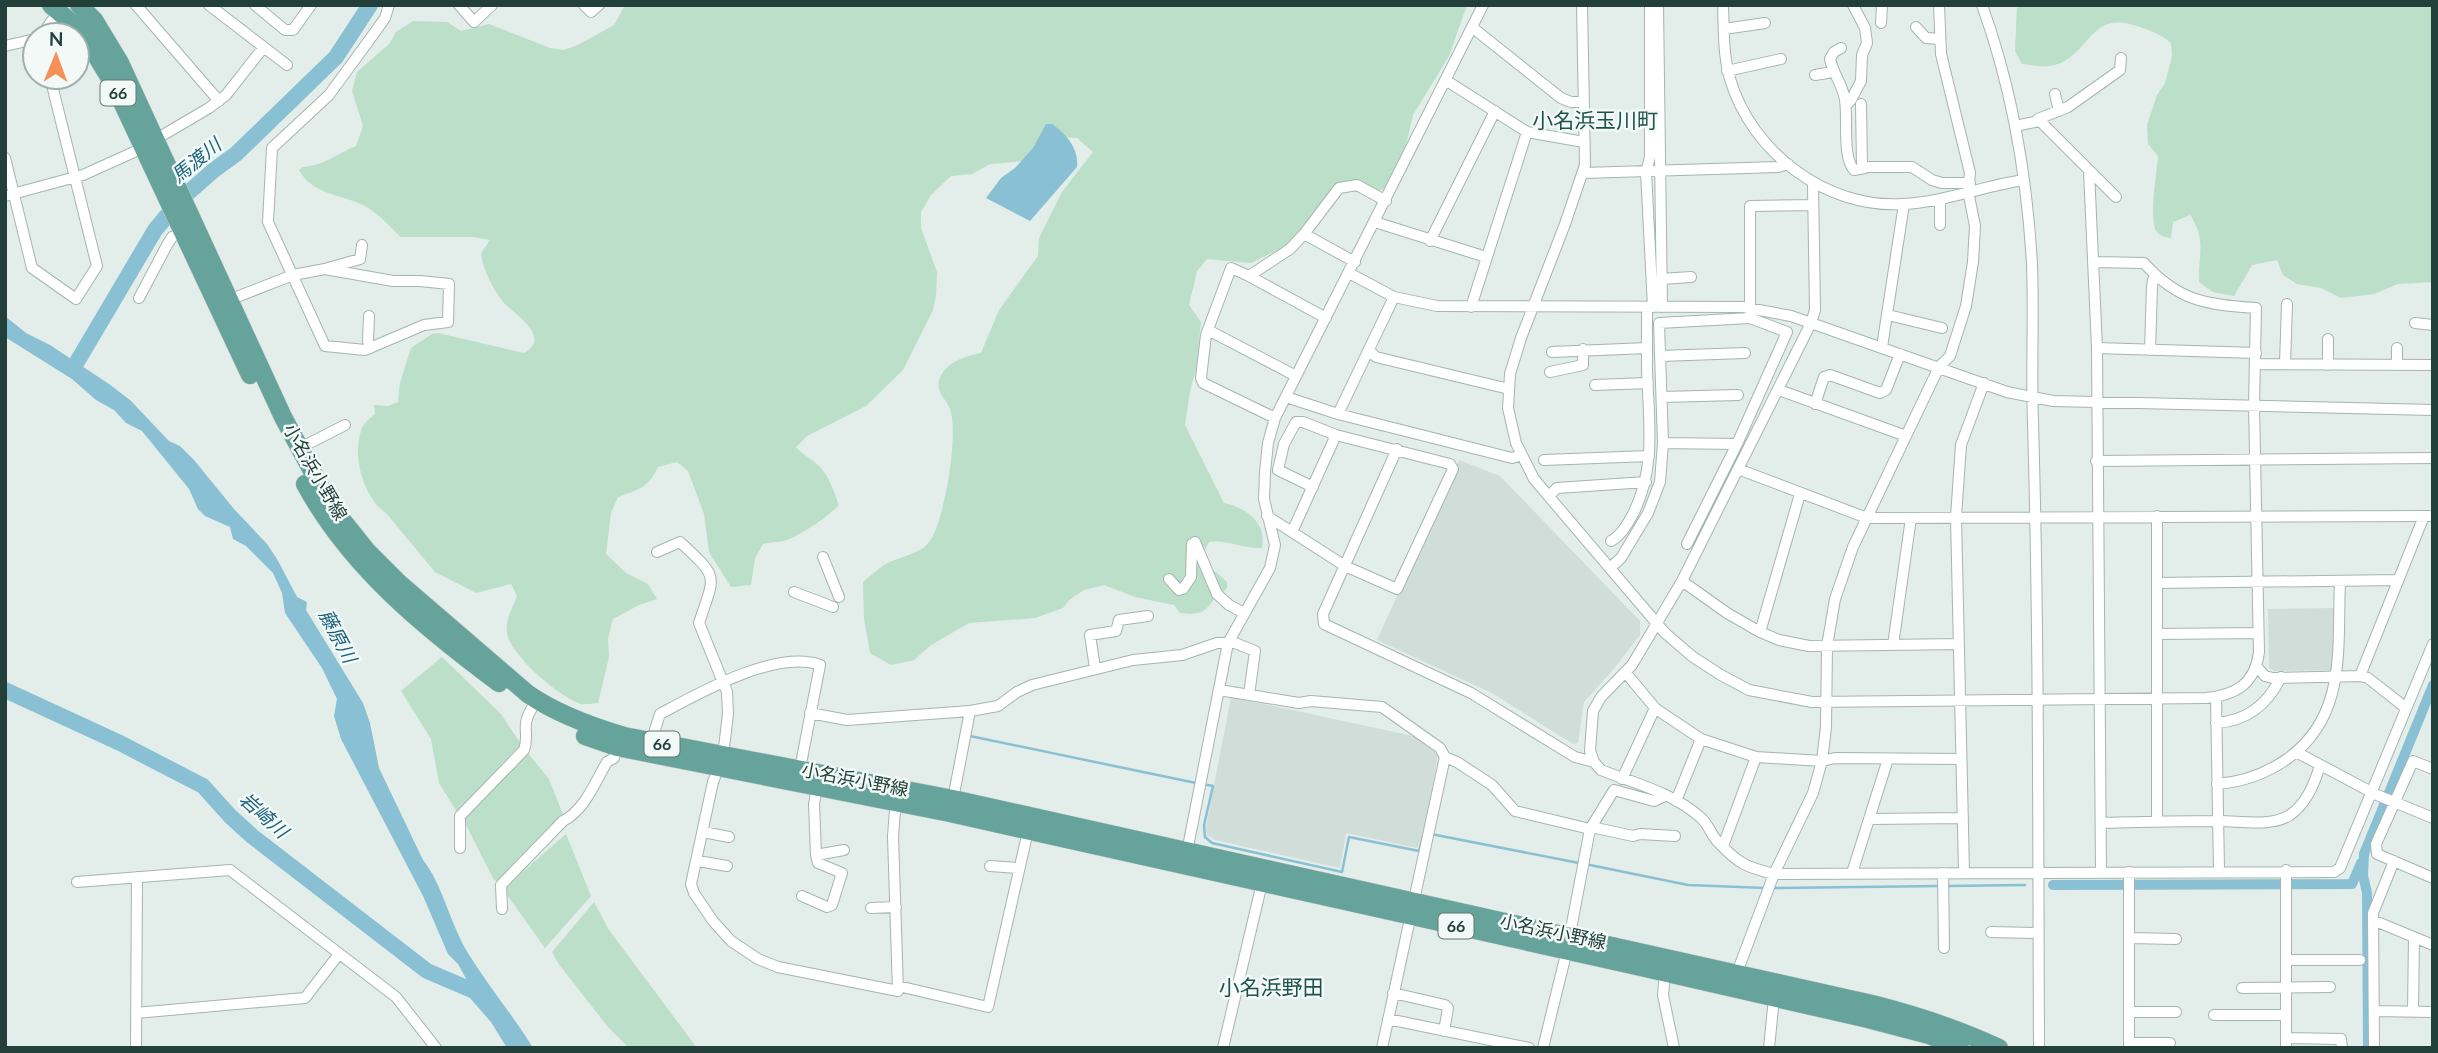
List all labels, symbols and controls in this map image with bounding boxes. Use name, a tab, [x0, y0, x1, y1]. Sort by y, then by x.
north arrow	[21, 21, 91, 91]
text: N	[49, 27, 64, 50]
road number: 66	[100, 80, 136, 106]
district label: 小名浜玉川町	[1532, 107, 1658, 132]
water label: 馬渡川	[166, 131, 227, 186]
street label: 小名浜小野線	[279, 419, 352, 524]
water label: 藤原川	[315, 605, 363, 668]
road number: 66	[644, 732, 680, 757]
street label: 小名浜小野線	[800, 758, 910, 800]
water label: 岩崎川	[235, 787, 295, 844]
street label: 小名浜小野線	[1498, 909, 1608, 953]
road number: 66	[1438, 914, 1474, 938]
district label: 小名浜野田	[1219, 974, 1324, 999]

